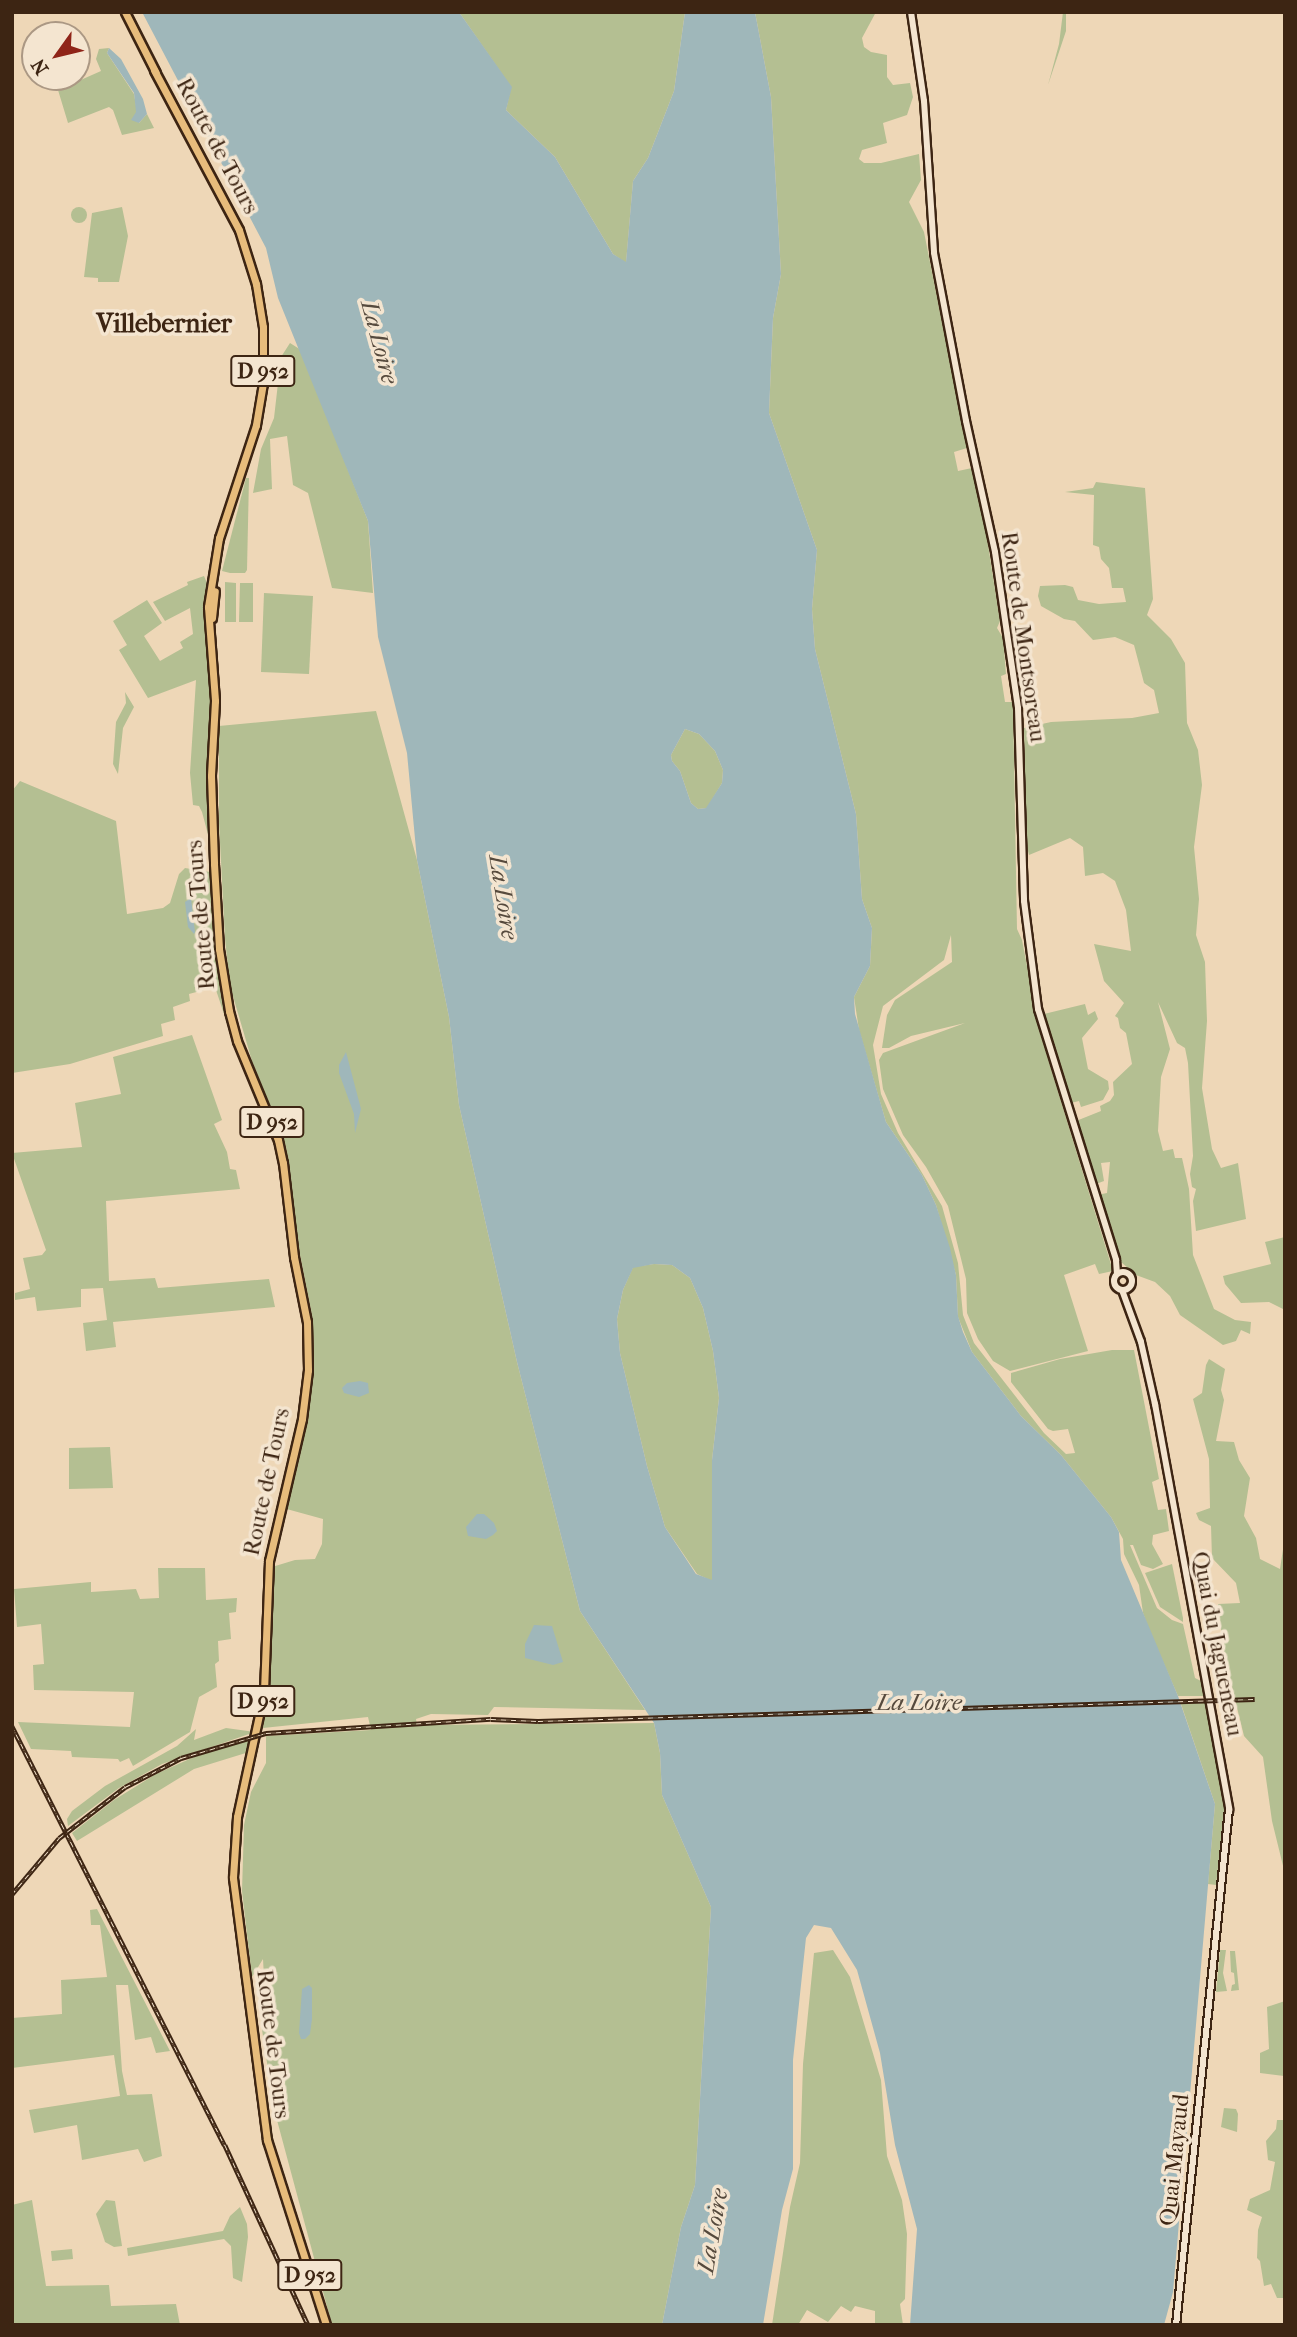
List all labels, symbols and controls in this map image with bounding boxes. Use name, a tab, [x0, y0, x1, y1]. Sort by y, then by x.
north arrow	[21, 21, 91, 91]
text: N	[27, 55, 53, 79]
street label: Route de Tours	[170, 73, 264, 219]
water label: La Loire	[354, 297, 404, 387]
district label: Villebernier	[96, 308, 232, 340]
road number: D 952	[230, 354, 296, 388]
street label: Route de Montsoreau	[995, 530, 1051, 744]
street label: Route de Tours	[181, 839, 221, 991]
water label: La Loire	[482, 853, 524, 941]
road number: D 952	[239, 1104, 305, 1140]
street label: Route de Tours	[238, 1406, 296, 1558]
street label: Quai du Jagueneau	[1186, 1549, 1248, 1739]
road number: D 952	[230, 1684, 296, 1718]
water label: La Loire	[876, 1689, 962, 1717]
street label: Route de Tours	[250, 1968, 296, 2120]
street label: Quai Mayaud	[1154, 2093, 1196, 2227]
water label: La Loire	[691, 2186, 735, 2276]
road number: D 952	[277, 2258, 343, 2292]

